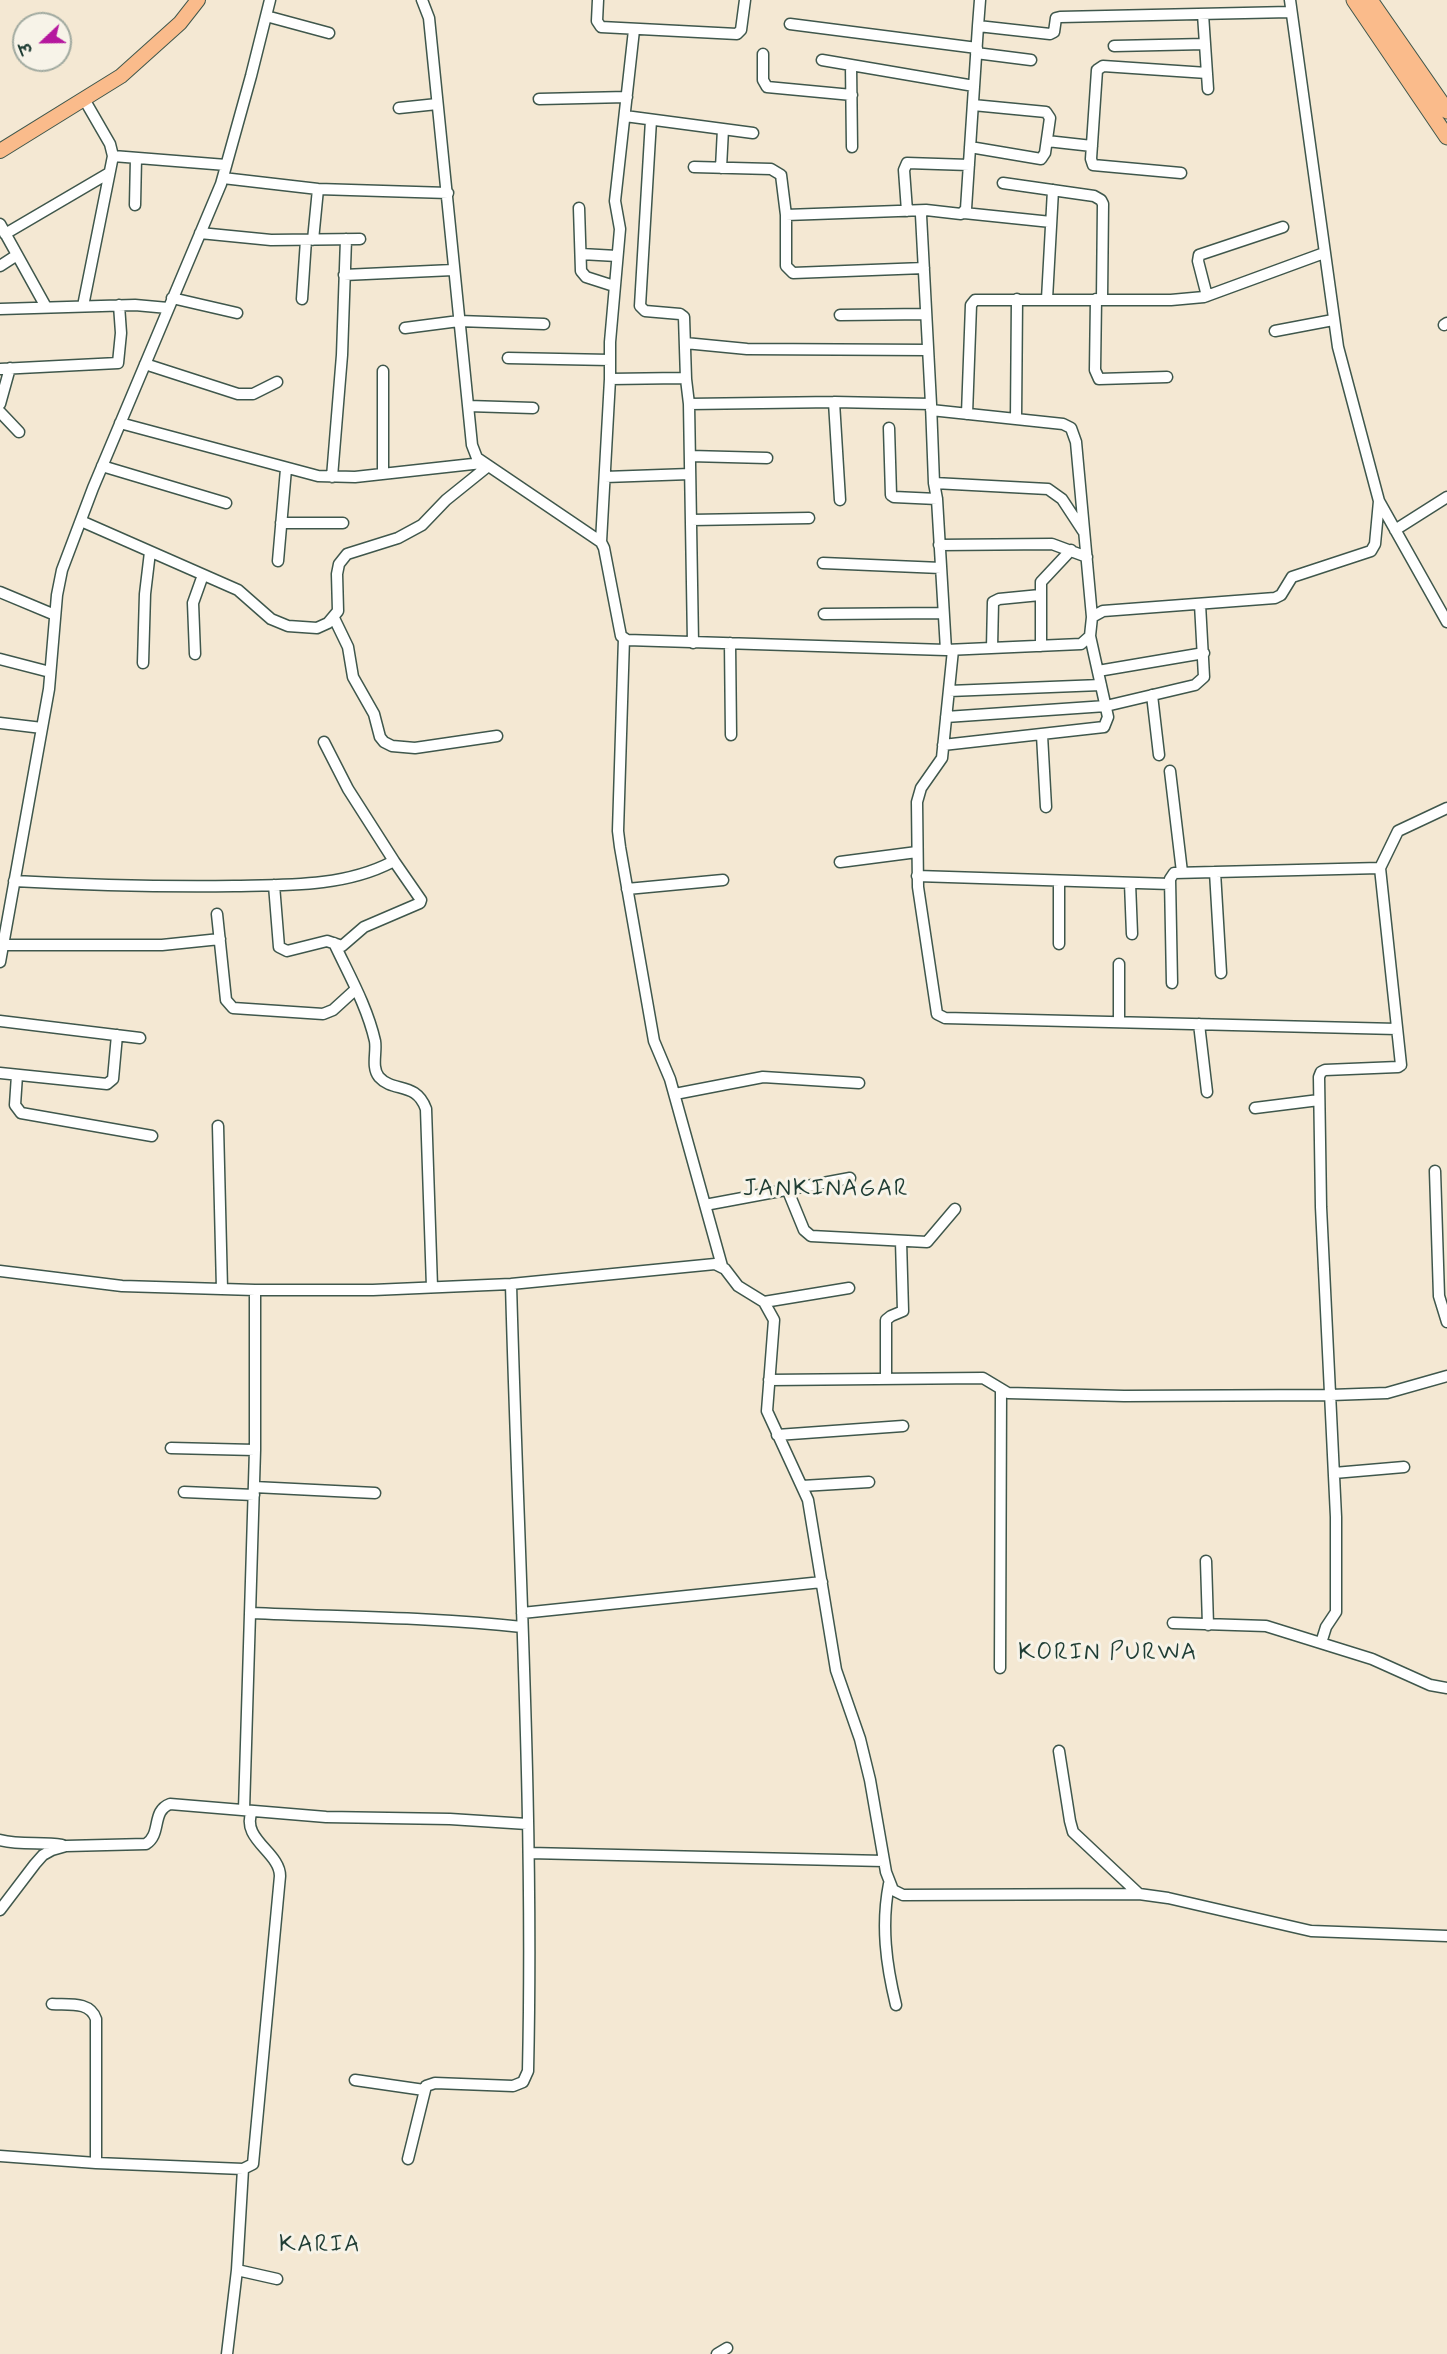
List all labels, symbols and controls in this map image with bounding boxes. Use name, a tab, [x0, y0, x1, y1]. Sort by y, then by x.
north arrow	[12, 12, 72, 72]
text: उ	[15, 39, 38, 57]
district label: JANKINAGAR	[742, 1176, 910, 1204]
district label: KORIN PURWA	[1019, 1640, 1197, 1668]
district label: KARIA	[278, 2232, 362, 2260]

